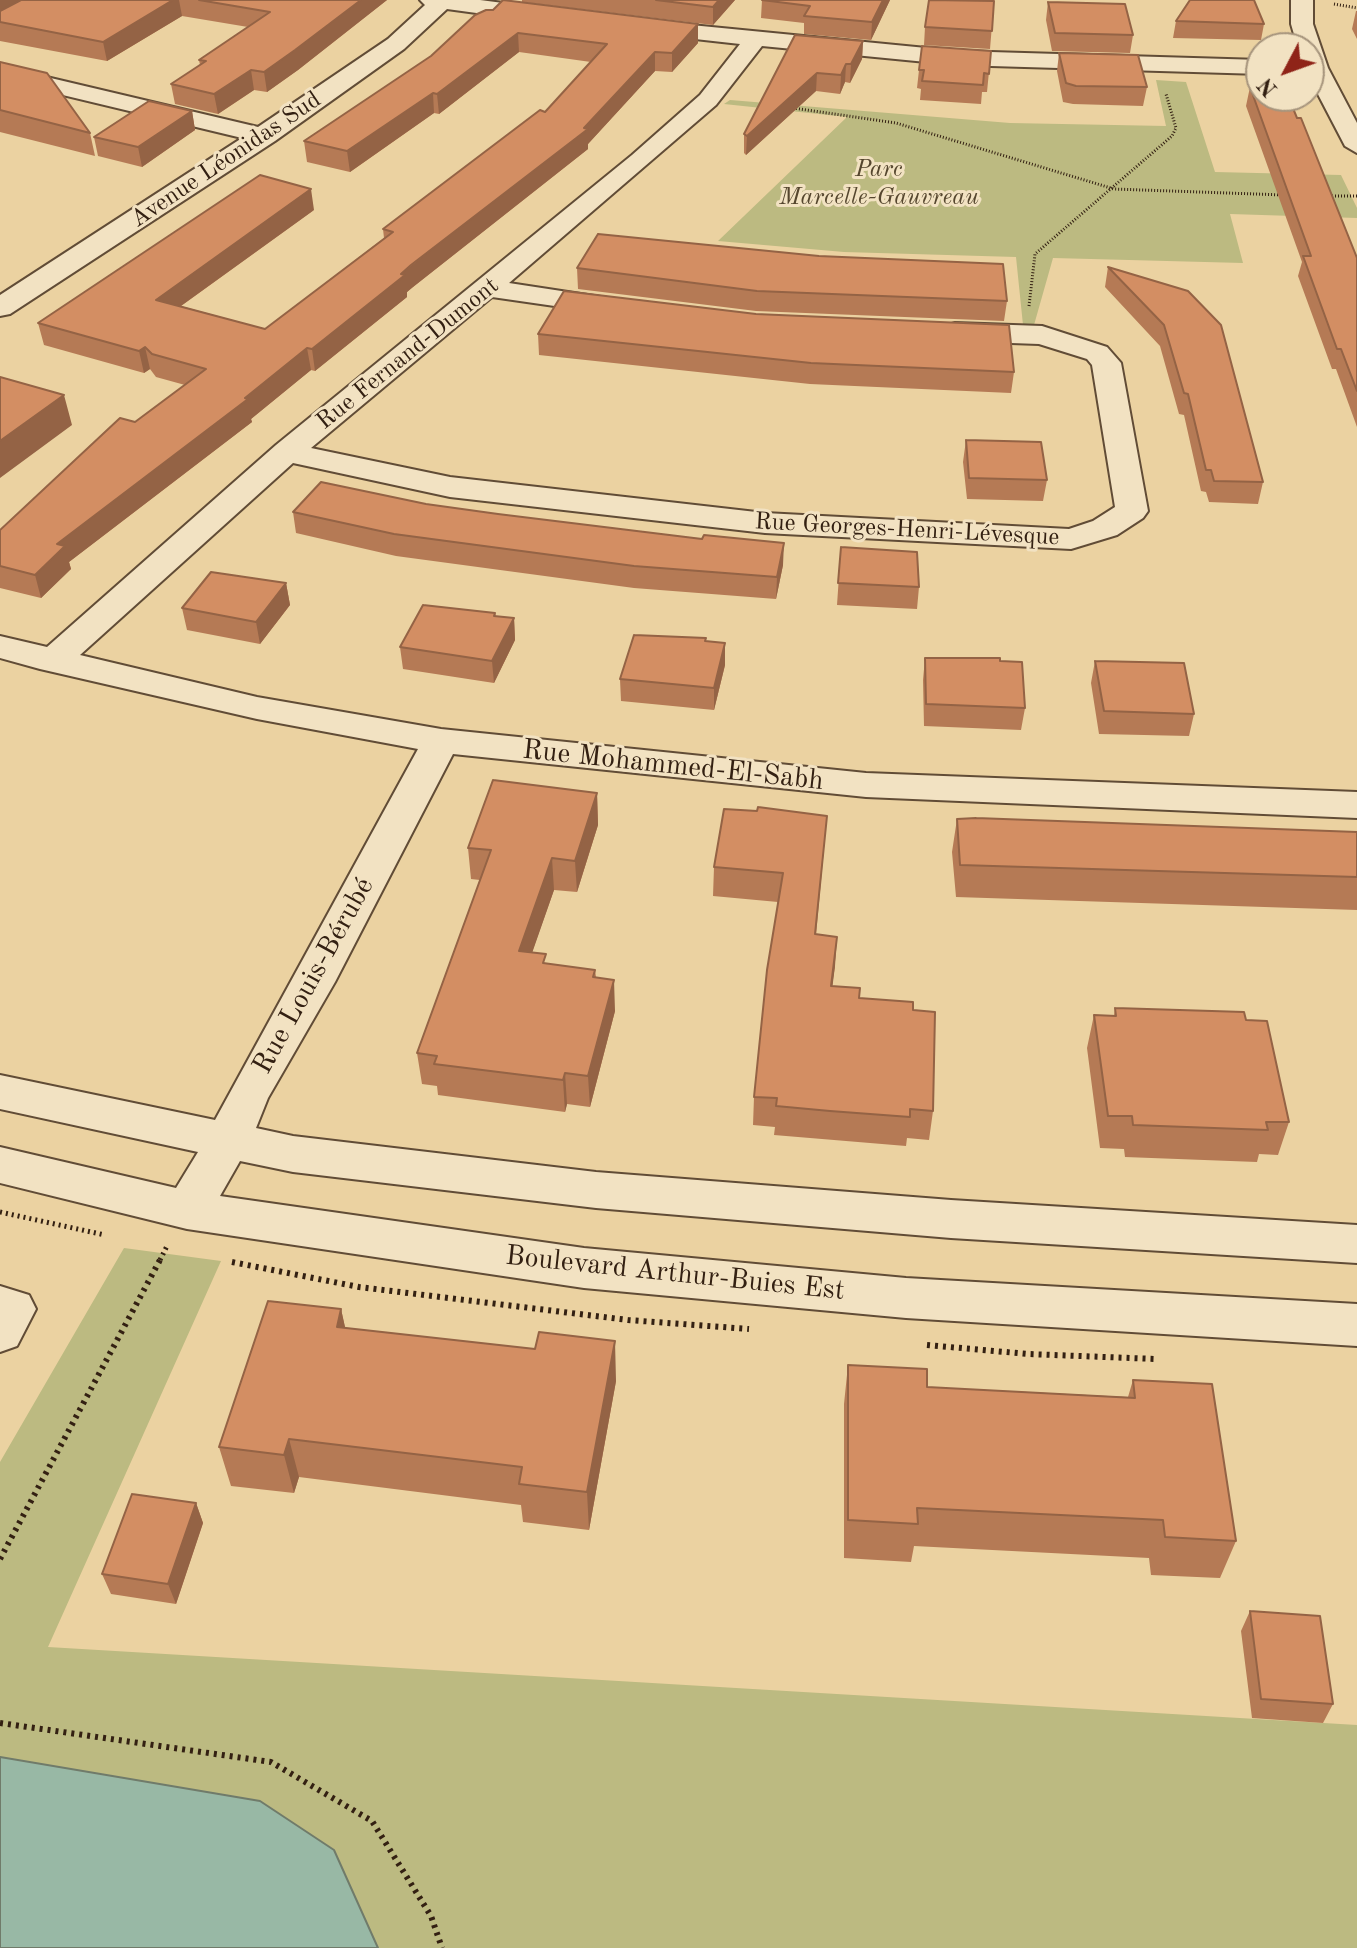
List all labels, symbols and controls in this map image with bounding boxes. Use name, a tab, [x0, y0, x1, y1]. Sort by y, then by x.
north arrow	[1245, 32, 1325, 112]
text: N	[1255, 73, 1282, 100]
street label: Avenue Léonidas Sud	[125, 86, 327, 234]
park label: Parc Marcelle-Gauvreau	[779, 156, 979, 212]
street label: Rue Fernand-Dumont	[311, 272, 505, 436]
street label: Rue Georges-Henri-Lévesque	[754, 508, 1060, 552]
street label: Rue Mohammed-El-Sabh	[521, 733, 825, 799]
street label: Rue Louis-Bérubé	[246, 872, 382, 1080]
street label: Boulevard Arthur-Buies Est	[504, 1239, 846, 1309]

